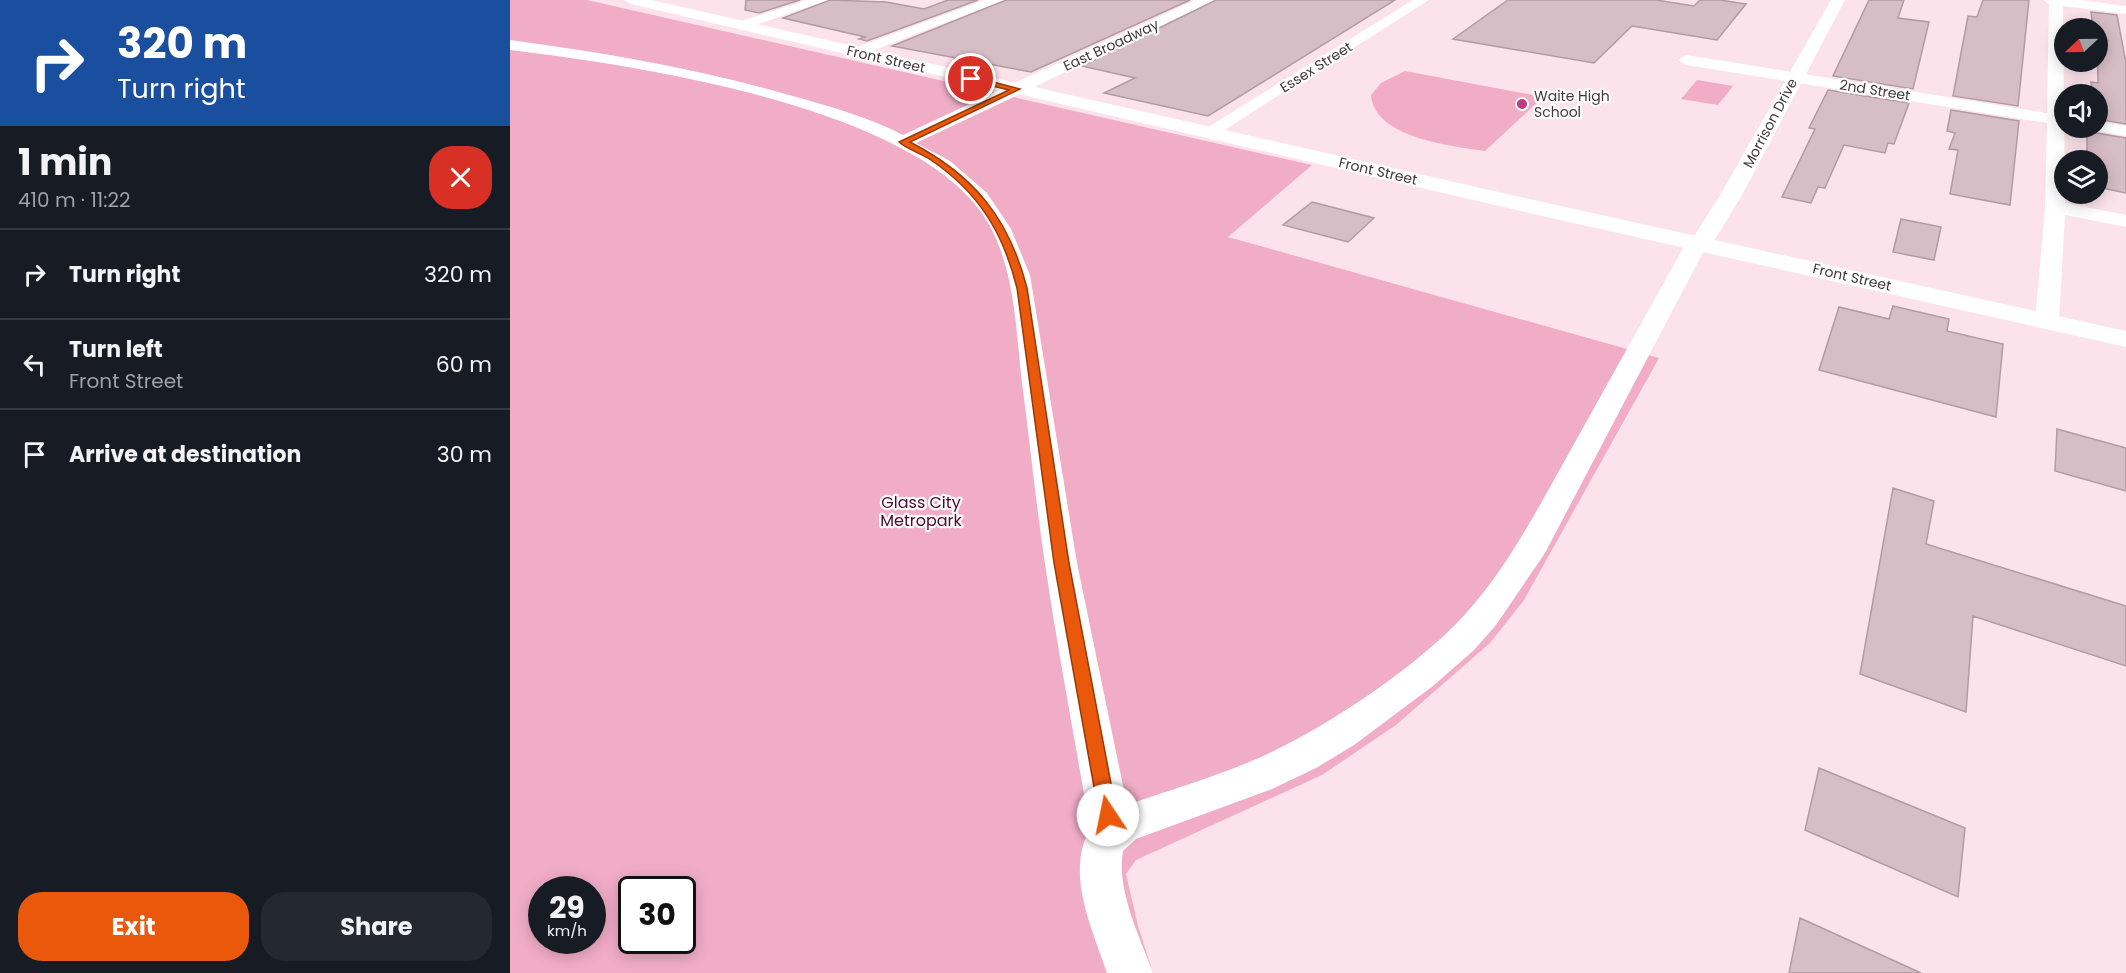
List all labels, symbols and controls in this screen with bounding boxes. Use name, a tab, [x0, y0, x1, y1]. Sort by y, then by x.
text: 320 m	[117, 14, 247, 73]
street label: East Broadway	[1060, 14, 1162, 76]
north arrow	[2054, 18, 2108, 72]
map controls	[2054, 18, 2108, 204]
icon: right	[18, 24, 96, 102]
street label: Essex Street	[1276, 37, 1356, 97]
street label: Front Street	[845, 40, 927, 78]
pin	[945, 53, 996, 104]
icon: arrive	[954, 62, 987, 95]
text: Turn right	[117, 70, 246, 107]
street label: Morrison Drive	[1738, 74, 1802, 171]
street label: 2nd Street	[1838, 75, 1912, 105]
button: sound	[2054, 84, 2108, 138]
place label: Waite High School	[1534, 86, 1610, 122]
marker: Waite High School	[1515, 97, 1529, 111]
text: 1 min	[18, 137, 112, 188]
button: close	[429, 146, 492, 209]
button: layers	[2054, 150, 2108, 204]
street label: Front Street	[1337, 152, 1419, 190]
text: 410 m · 11:22	[18, 186, 130, 214]
icon: right	[18, 258, 51, 291]
street label: Front Street	[1811, 258, 1893, 296]
text: Turn right	[69, 259, 180, 290]
text: 320 m	[424, 259, 492, 290]
text: Turn left	[69, 334, 163, 365]
icon: left	[18, 348, 51, 381]
text: 60 m	[436, 349, 492, 380]
text: Front Street	[69, 367, 183, 395]
icon: arrive	[18, 438, 51, 471]
text: Arrive at destination	[69, 439, 301, 470]
text: 30 m	[437, 439, 492, 470]
park label: Glass City Metropark	[880, 491, 963, 532]
position arrow	[1076, 783, 1140, 847]
speed limit sign: 30	[618, 876, 696, 954]
text: 29	[549, 886, 585, 929]
button: Exit	[18, 892, 249, 961]
button: Share	[261, 892, 492, 961]
text: km/h	[547, 920, 587, 941]

